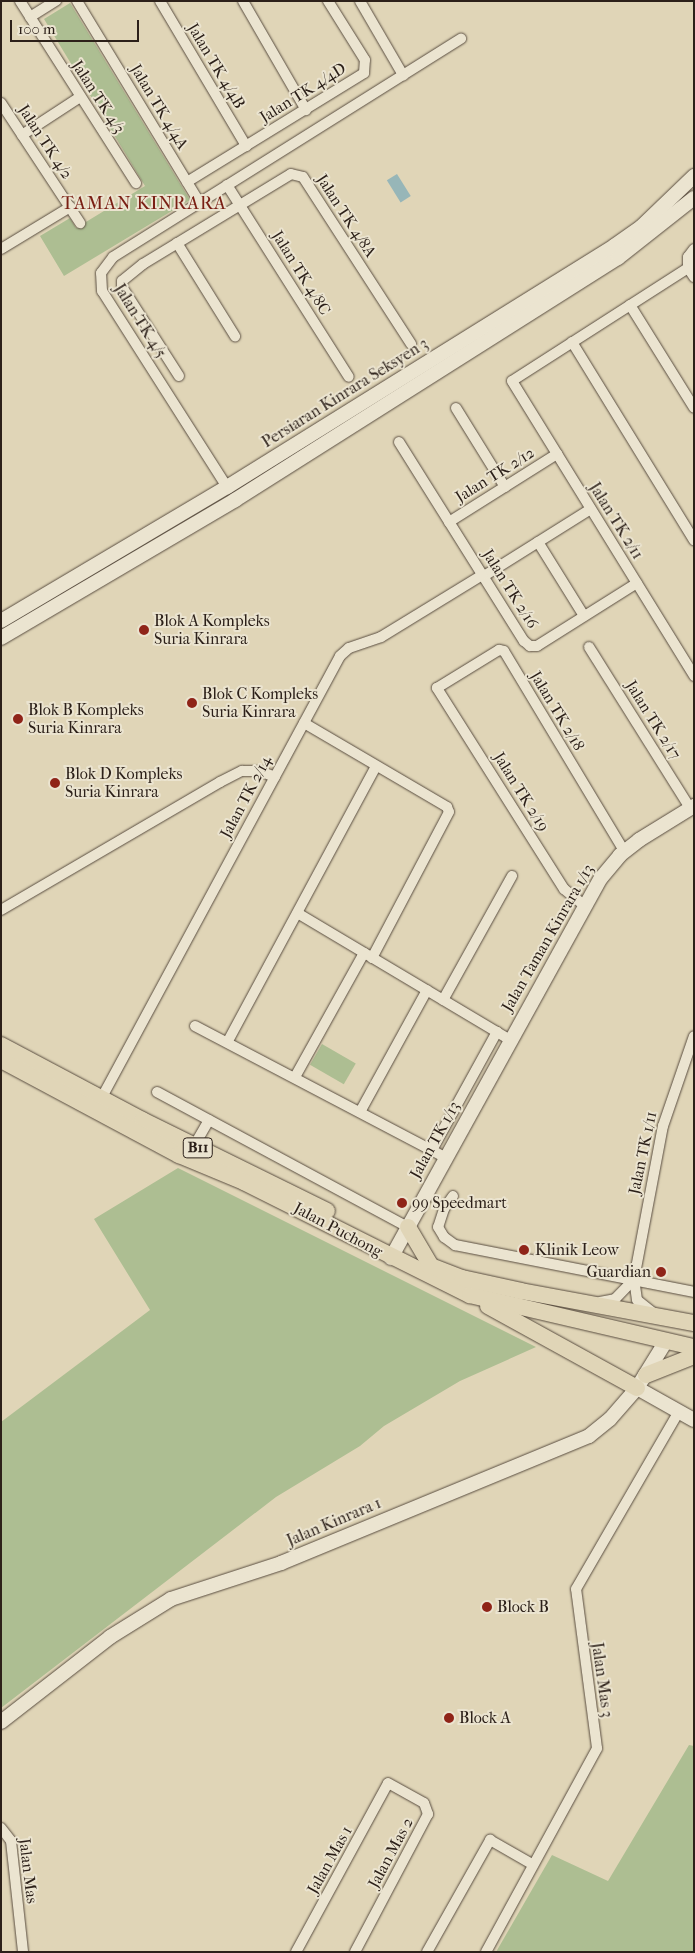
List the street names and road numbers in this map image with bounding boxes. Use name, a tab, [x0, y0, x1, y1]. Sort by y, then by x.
street label: Jalan TK 4/4B	[183, 20, 249, 112]
street label: Jalan TK 4/3	[67, 57, 129, 137]
street label: Jalan TK 4/4D	[256, 59, 350, 127]
street label: Jalan TK 4/4A	[126, 61, 192, 153]
street label: Jalan TK 4/2	[14, 101, 76, 183]
street label: Jalan TK 4/8A	[312, 171, 380, 261]
street label: Jalan TK 4/8C	[268, 227, 334, 319]
street label: Jalan TK 4/5	[110, 280, 170, 362]
street label: Persiaran Kinrara Seksyen 3	[259, 334, 431, 452]
street label: Jalan TK 2/12	[452, 443, 538, 507]
street label: Jalan TK 2/11	[585, 479, 647, 563]
street label: Jalan TK 2/16	[478, 546, 542, 632]
street label: Jalan TK 2/18	[526, 668, 588, 754]
street label: Jalan TK 2/17	[621, 677, 685, 763]
street label: Jalan TK 2/19	[489, 749, 553, 835]
street label: Jalan TK 2/14	[216, 752, 276, 842]
street label: Jalan Taman Kinrara 1/13	[498, 861, 598, 1015]
street label: Jalan TK 1/13	[406, 1098, 464, 1182]
street label: Jalan TK 1/11	[625, 1110, 661, 1196]
road number: B11	[182, 1136, 214, 1160]
street label: Jalan Puchong	[290, 1199, 386, 1261]
street label: Jalan Kinrara 1	[284, 1493, 384, 1551]
street label: Jalan Mas 3	[587, 1641, 617, 1719]
street label: Jalan Mas 2	[364, 1814, 418, 1892]
street label: Jalan Mas 1	[303, 1823, 357, 1897]
street label: Jalan Mas	[14, 1837, 42, 1905]

